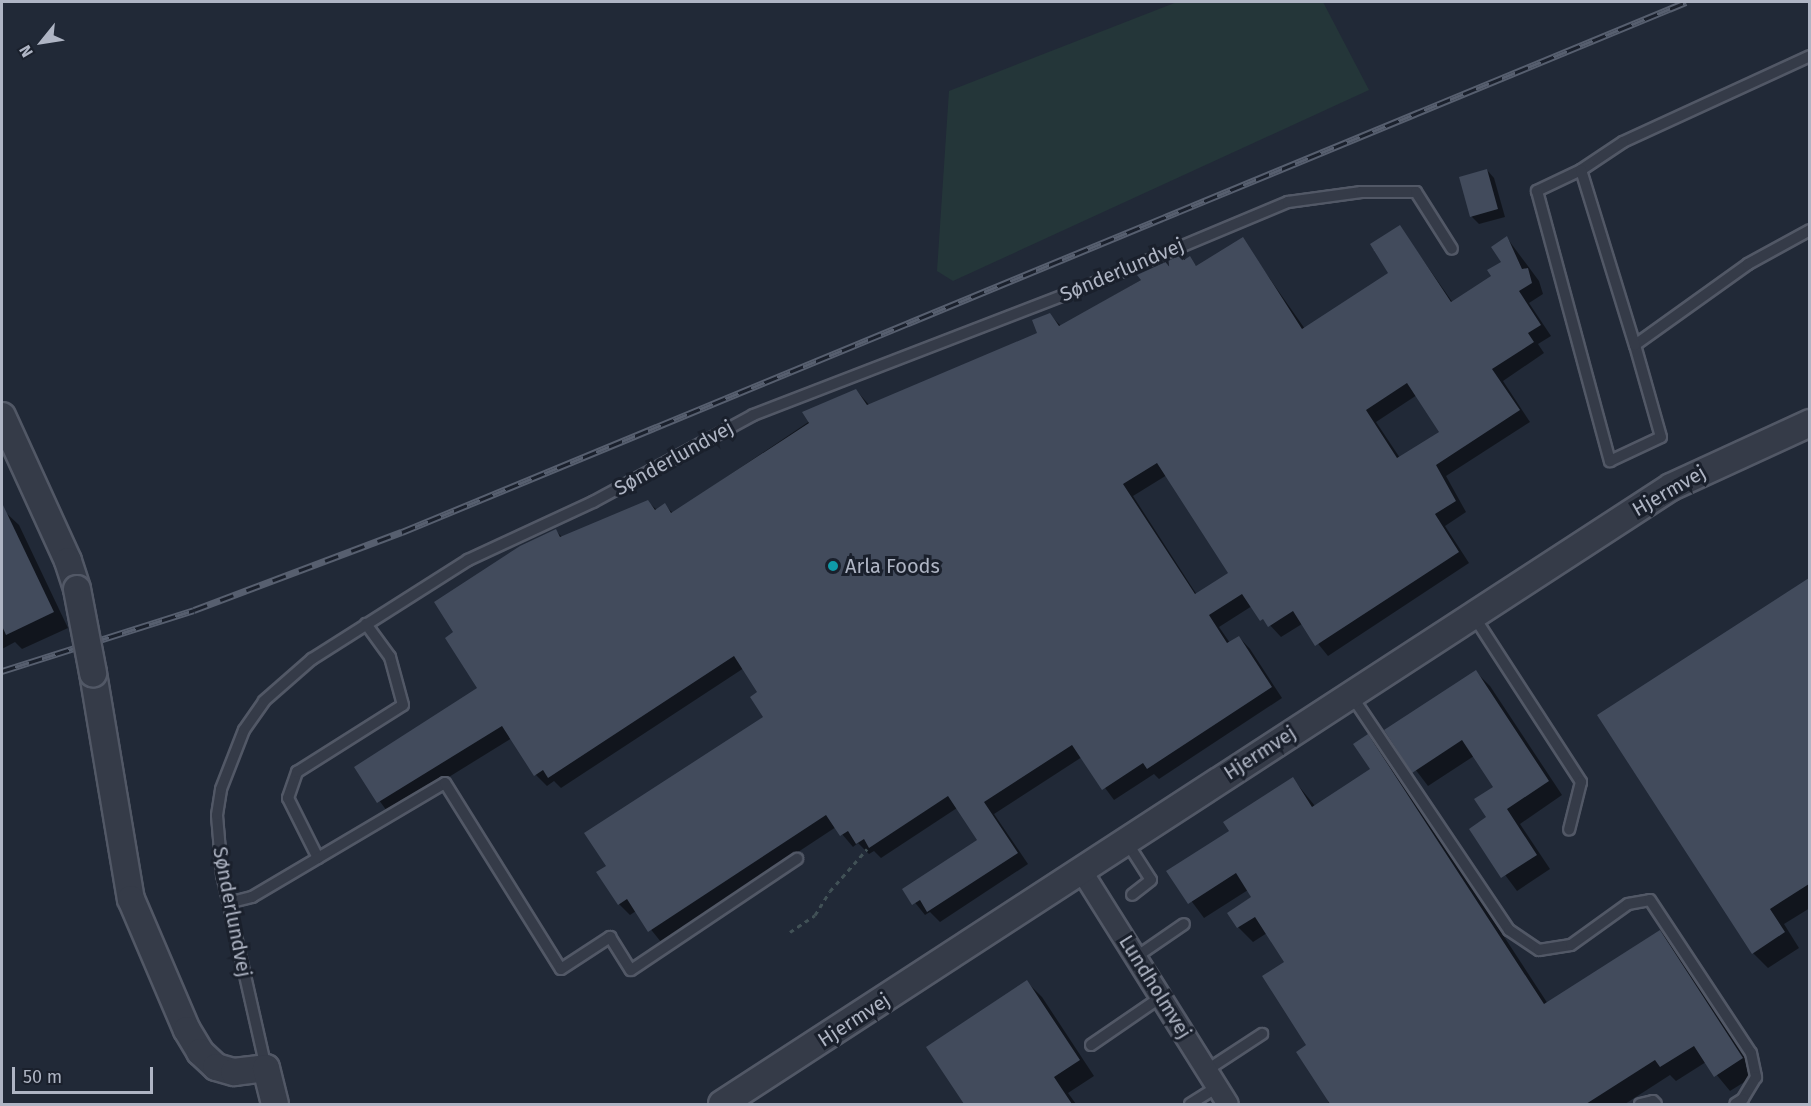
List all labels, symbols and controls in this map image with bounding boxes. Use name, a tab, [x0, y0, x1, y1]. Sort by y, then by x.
north arrow	[12, 12, 72, 72]
text: N	[15, 42, 37, 61]
street label: Sønderlundvej	[1056, 233, 1188, 307]
street label: Sønderlundvej	[610, 415, 738, 501]
street label: Hjermvej	[1628, 460, 1710, 522]
place label: Arla Foods	[845, 554, 940, 578]
marker: Arla Foods	[826, 559, 840, 573]
street label: Hjermvej	[1219, 721, 1301, 785]
street label: Sønderlundvej	[208, 845, 256, 979]
street label: Lundholmvej	[1114, 931, 1196, 1043]
street label: Hjermvej	[813, 988, 895, 1052]
scale bar	[15, 1055, 156, 1093]
text: 50 m	[23, 1066, 62, 1088]

